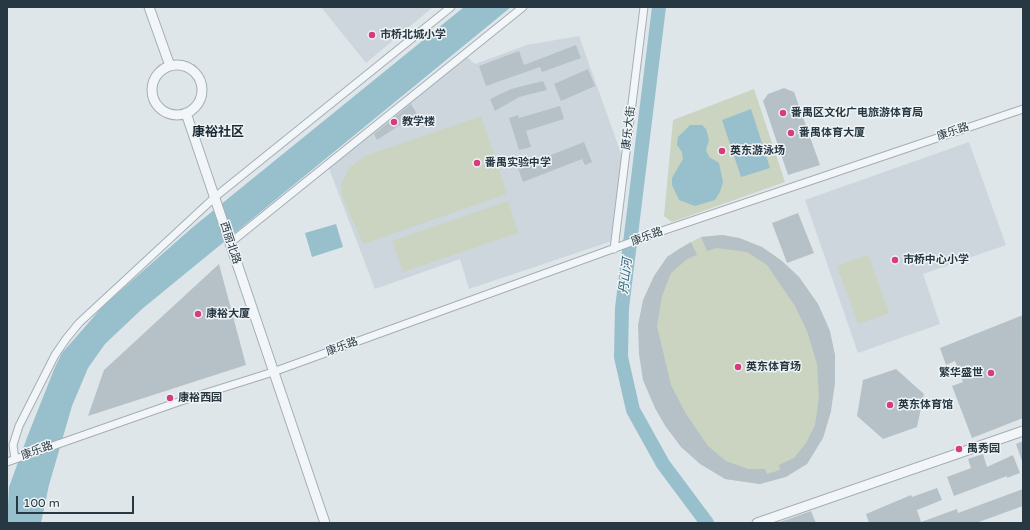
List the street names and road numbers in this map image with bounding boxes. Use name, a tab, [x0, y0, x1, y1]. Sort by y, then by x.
street label: 康乐大街	[620, 105, 638, 151]
street label: 康乐路	[935, 120, 971, 144]
street label: 西丽北路	[217, 220, 243, 266]
street label: 康乐路	[629, 225, 665, 249]
street label: 康乐路	[324, 335, 360, 359]
street label: 康乐路	[19, 439, 55, 463]

